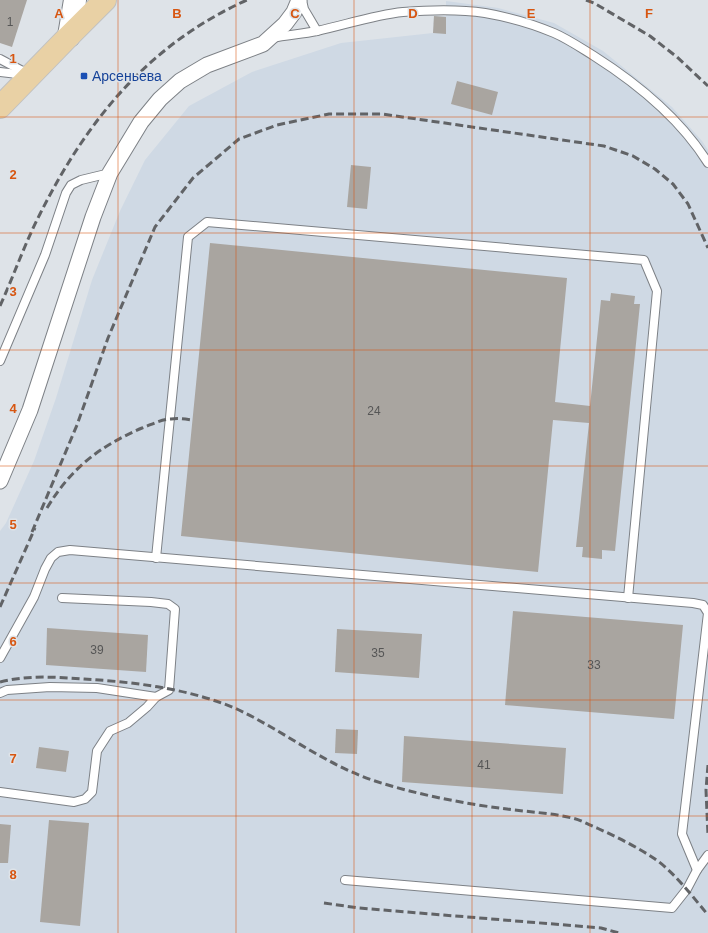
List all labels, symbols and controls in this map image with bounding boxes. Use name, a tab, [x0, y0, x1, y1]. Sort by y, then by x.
text: A	[54, 6, 64, 21]
text: B	[172, 6, 182, 21]
text: C	[290, 6, 300, 21]
text: D	[408, 6, 418, 21]
text: E	[527, 6, 536, 21]
text: F	[645, 6, 653, 21]
house number: 1	[7, 15, 14, 29]
text: 1	[9, 51, 17, 66]
place label: Арсеньева	[92, 68, 162, 84]
marker: Арсеньева	[79, 71, 89, 81]
text: 2	[9, 167, 17, 182]
text: 3	[9, 284, 17, 299]
text: 4	[9, 401, 17, 416]
house number: 24	[367, 404, 381, 418]
text: 5	[9, 517, 17, 532]
text: 6	[9, 634, 17, 649]
house number: 39	[90, 643, 104, 657]
house number: 35	[371, 646, 385, 660]
house number: 33	[587, 658, 601, 672]
text: 7	[9, 751, 17, 766]
house number: 41	[477, 758, 491, 772]
text: 8	[9, 867, 17, 882]

